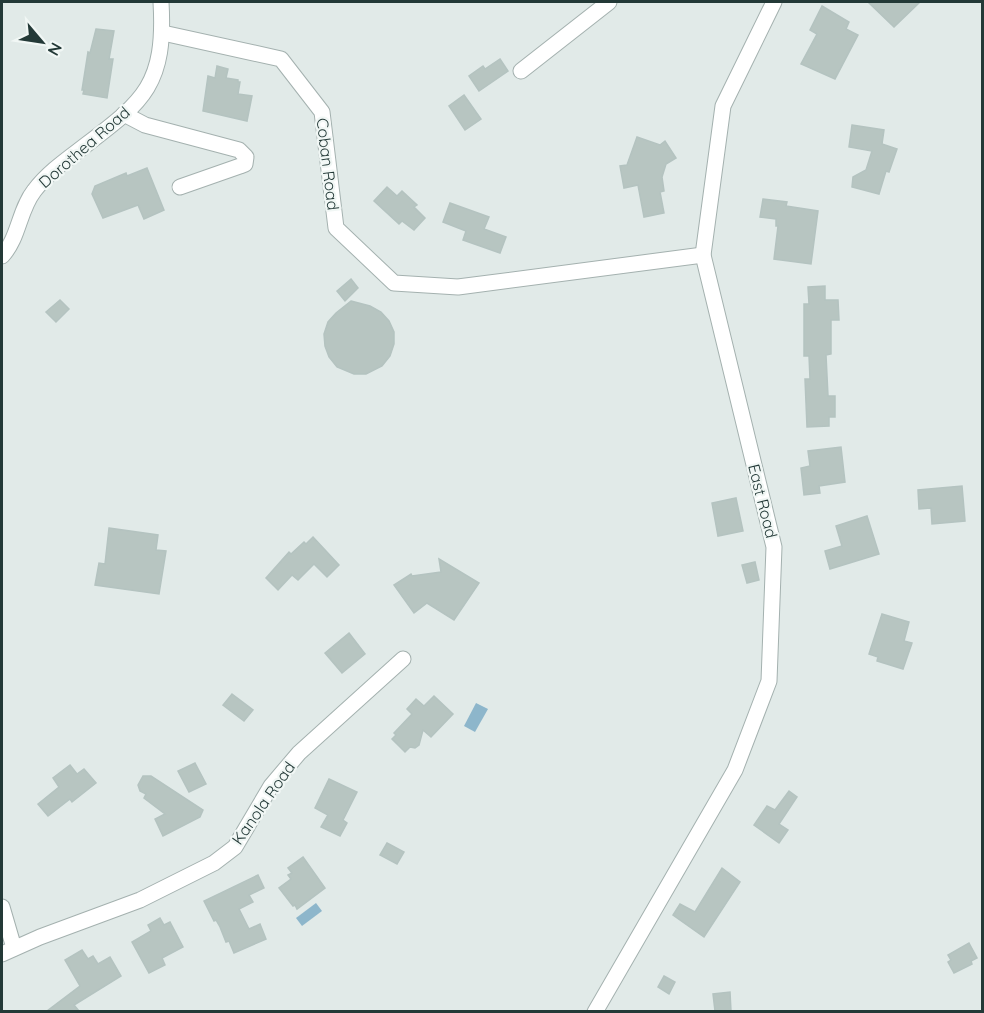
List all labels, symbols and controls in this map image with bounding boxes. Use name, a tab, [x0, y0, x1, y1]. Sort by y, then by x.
north arrow	[12, 12, 72, 72]
text: N	[44, 39, 67, 59]
street label: Dorothea Road	[34, 102, 134, 192]
street label: Coban Road	[312, 117, 344, 211]
street label: East Road	[744, 462, 782, 540]
street label: Kanola Road	[227, 758, 299, 848]

